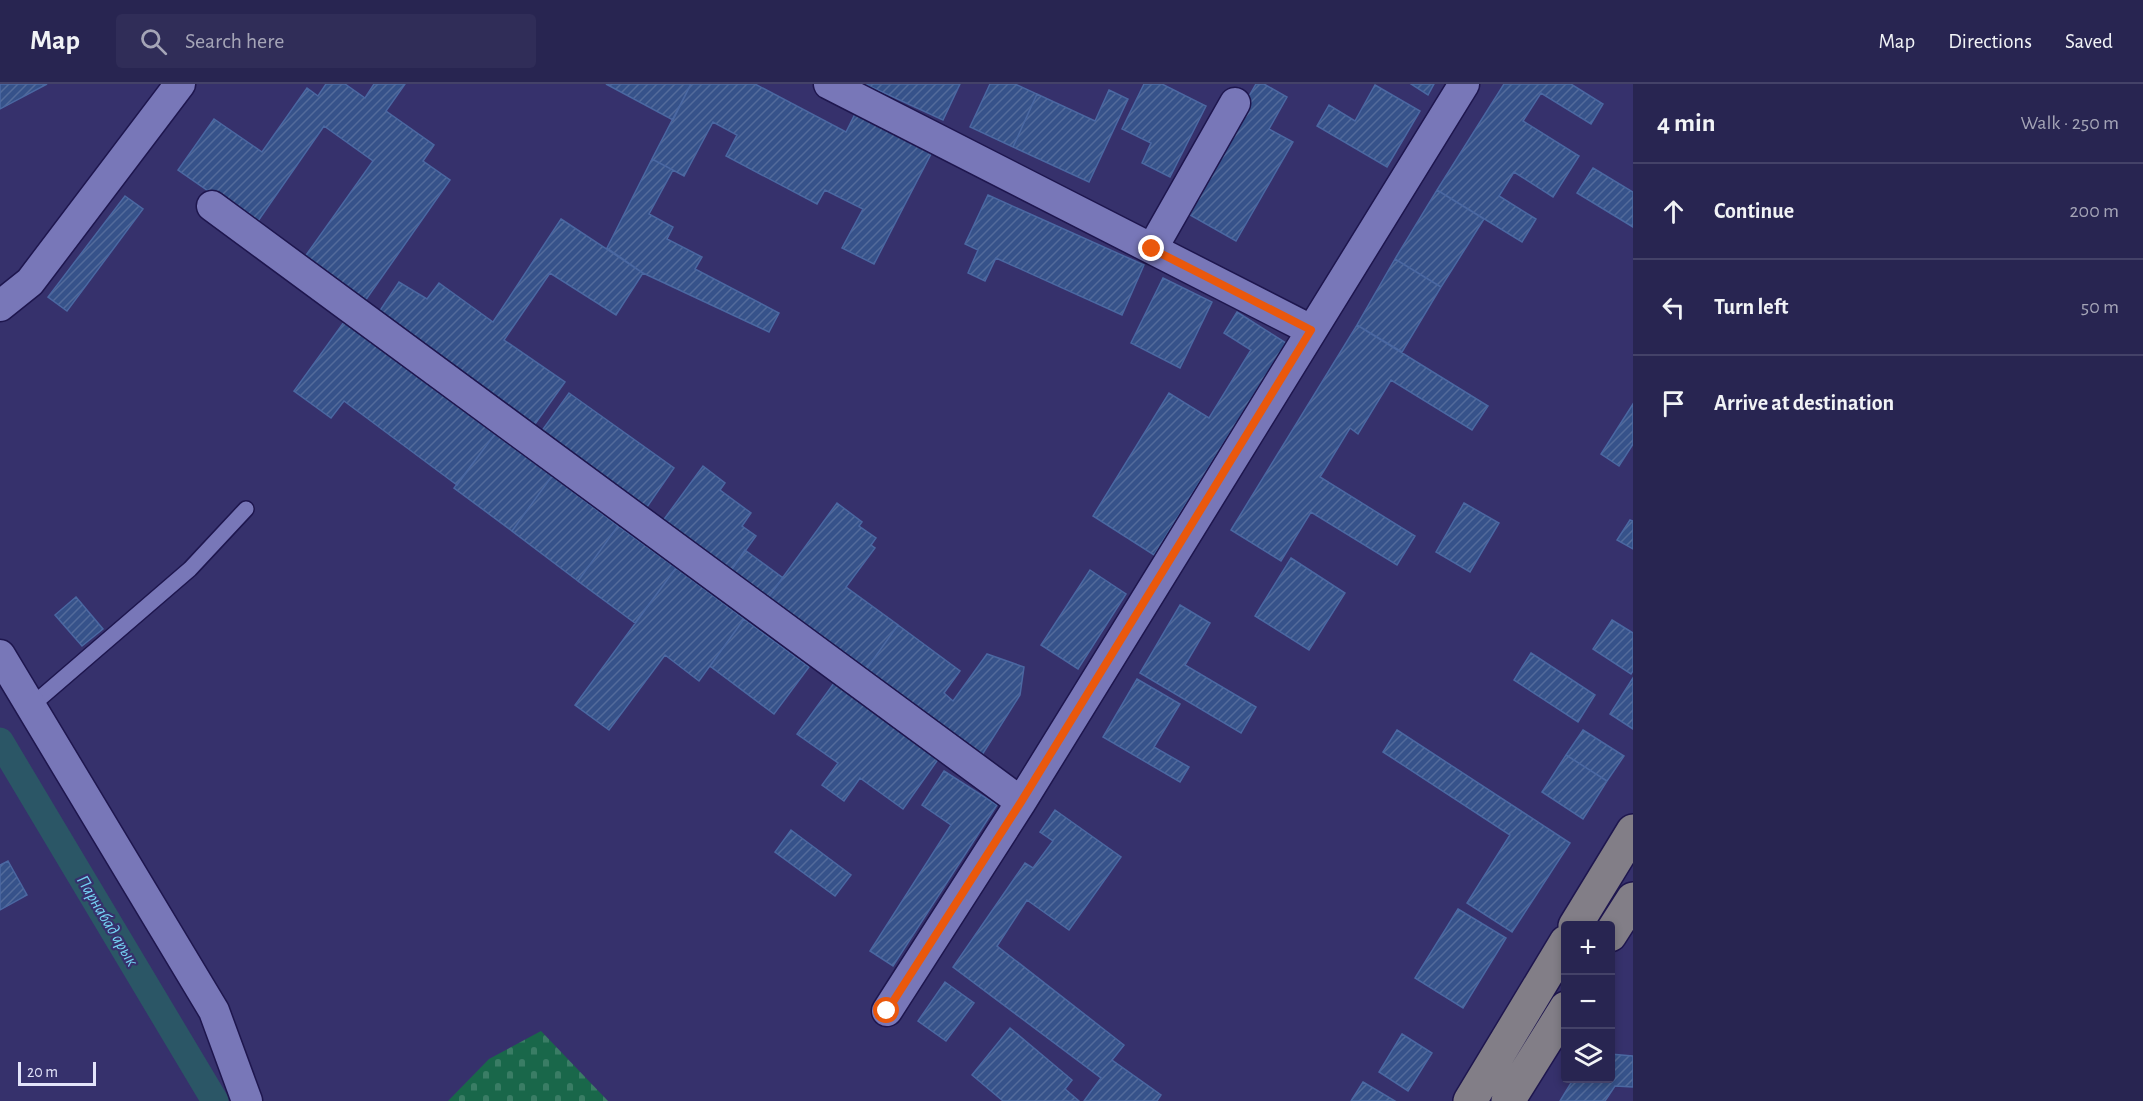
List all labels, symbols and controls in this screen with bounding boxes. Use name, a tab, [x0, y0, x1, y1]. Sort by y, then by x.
search box	[116, 14, 536, 68]
icon: search	[137, 25, 170, 58]
text: Map	[30, 27, 80, 55]
text: Search here	[185, 30, 284, 52]
text: Map	[1879, 31, 1915, 52]
text: Directions	[1948, 31, 2032, 52]
text: Saved	[2065, 31, 2113, 52]
text: 4 min	[1657, 110, 1716, 136]
text: Walk · 250 m	[2020, 113, 2119, 133]
icon: ahead	[1657, 195, 1690, 228]
text: Continue	[1714, 200, 1794, 222]
text: 200 m	[2069, 201, 2119, 221]
route end	[1138, 235, 1164, 261]
icon: left	[1657, 291, 1690, 324]
text: Turn left	[1714, 296, 1788, 318]
text: 50 m	[2081, 297, 2119, 317]
icon: arrive	[1657, 387, 1690, 420]
text: Arrive at destination	[1714, 392, 1894, 414]
water label: Парнабад арык	[73, 872, 141, 970]
map controls	[1561, 921, 1615, 1083]
button: +	[1561, 921, 1615, 975]
button: −	[1561, 975, 1615, 1029]
route start	[873, 997, 899, 1023]
button: layers	[1561, 1029, 1615, 1083]
scale bar	[18, 1059, 96, 1086]
text: 20 m	[27, 1064, 58, 1080]

